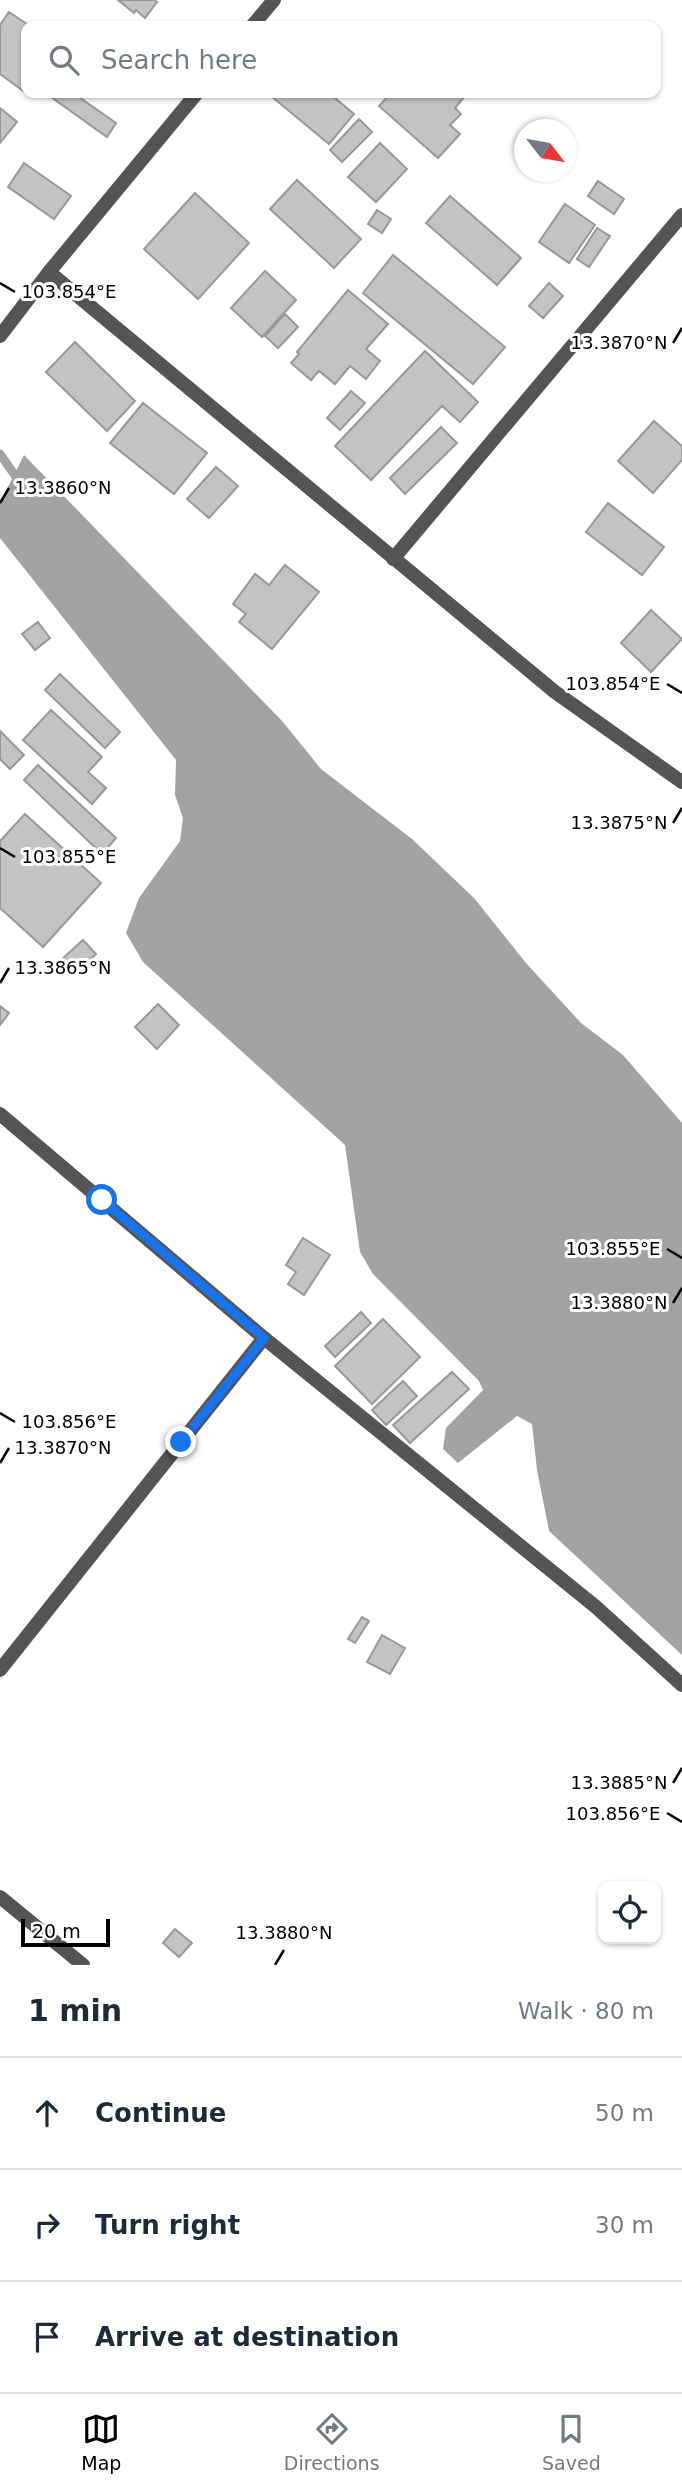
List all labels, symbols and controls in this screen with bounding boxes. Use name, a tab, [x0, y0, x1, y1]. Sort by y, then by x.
search box	[21, 21, 661, 98]
icon: search	[45, 41, 83, 79]
text: Search here	[101, 45, 257, 75]
north arrow	[514, 119, 577, 182]
text: 103.854°E	[22, 281, 116, 302]
text: 13.3870°N	[571, 332, 667, 353]
text: 13.3860°N	[15, 477, 111, 498]
text: 103.854°E	[566, 673, 660, 694]
text: 13.3875°N	[571, 812, 667, 833]
text: 103.855°E	[22, 846, 116, 867]
text: 13.3865°N	[15, 957, 111, 978]
route start	[86, 1184, 117, 1215]
text: 103.855°E	[566, 1238, 660, 1259]
text: 13.3880°N	[571, 1292, 667, 1313]
text: 103.856°E	[22, 1411, 116, 1432]
route end	[165, 1426, 196, 1457]
text: 13.3870°N	[15, 1437, 111, 1458]
text: 13.3885°N	[571, 1772, 667, 1793]
text: 103.856°E	[566, 1803, 660, 1824]
map controls	[598, 1881, 661, 1944]
button: locate	[598, 1881, 661, 1944]
scale bar	[21, 1916, 110, 1948]
text: 20 m	[32, 1920, 81, 1942]
text: 13.3880°N	[236, 1922, 332, 1943]
text: 1 min	[28, 1993, 122, 2028]
text: Walk · 80 m	[518, 1998, 654, 2024]
icon: ahead	[28, 2094, 66, 2132]
text: Continue	[95, 2098, 226, 2128]
text: 50 m	[595, 2100, 654, 2126]
icon: right	[28, 2206, 66, 2244]
text: Turn right	[95, 2210, 240, 2240]
text: 30 m	[595, 2212, 654, 2238]
icon: arrive	[28, 2318, 66, 2356]
text: Arrive at destination	[95, 2322, 399, 2352]
tab: Map	[81, 2410, 121, 2474]
tab: Directions	[284, 2410, 380, 2474]
tab: Saved	[542, 2410, 601, 2474]

